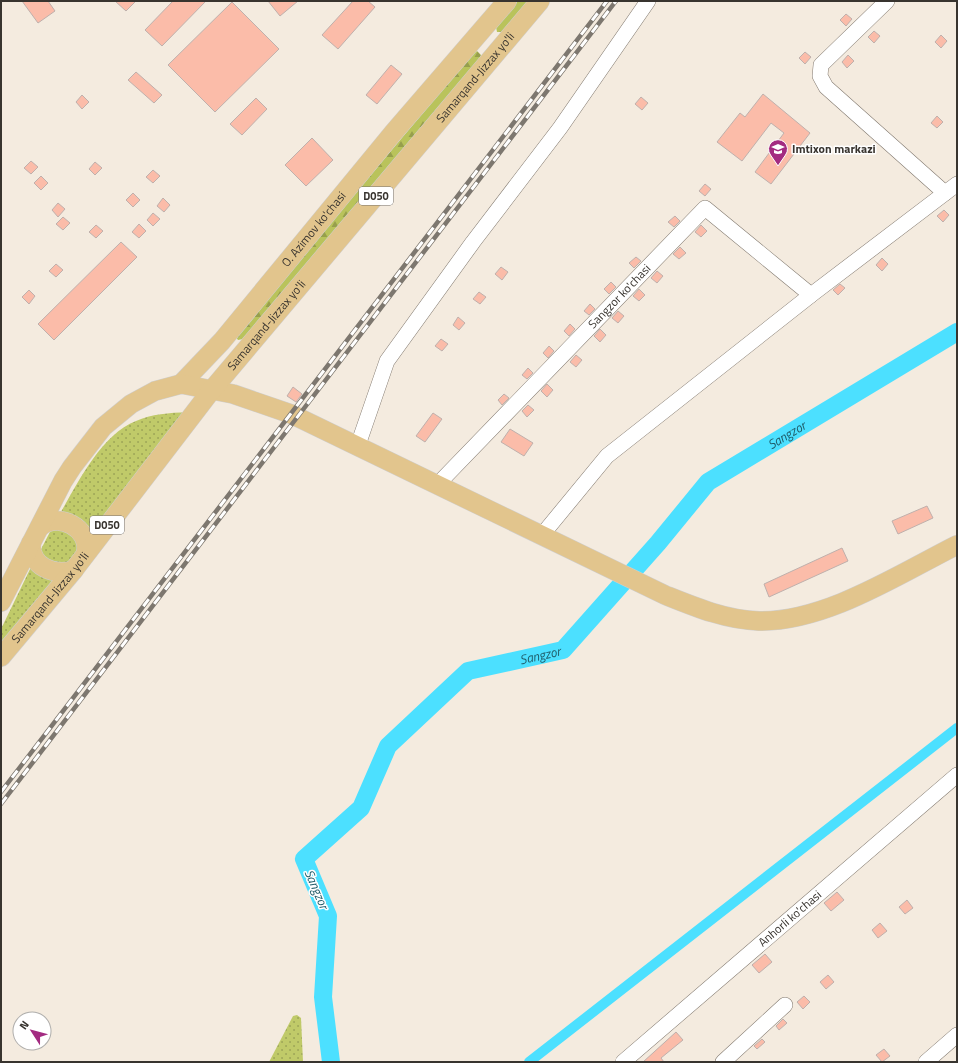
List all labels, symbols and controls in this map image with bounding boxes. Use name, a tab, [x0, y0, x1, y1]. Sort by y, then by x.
street label: Samarqand-Jizzax yo'li	[431, 28, 519, 127]
school or university icon: Imtixon markazi	[767, 138, 789, 166]
place label: Imtixon markazi	[792, 139, 876, 158]
street label: O. Azimov ko'chasi	[277, 187, 350, 271]
road number: D050	[359, 187, 393, 205]
street label: Sangzor ko'chasi	[583, 259, 655, 333]
street label: Samarqand-Jizzax yo'li	[222, 275, 310, 374]
water label: Sangzor	[763, 415, 811, 454]
road number: D050	[90, 516, 124, 534]
street label: Samarqand-Jizzax yo'li	[6, 548, 93, 647]
water label: Sangzor	[518, 640, 564, 669]
water label: Sangzor	[300, 866, 335, 914]
street label: Anhorli ko'chasi	[754, 885, 826, 951]
north arrow	[12, 1011, 52, 1051]
text: N	[15, 1017, 33, 1033]

